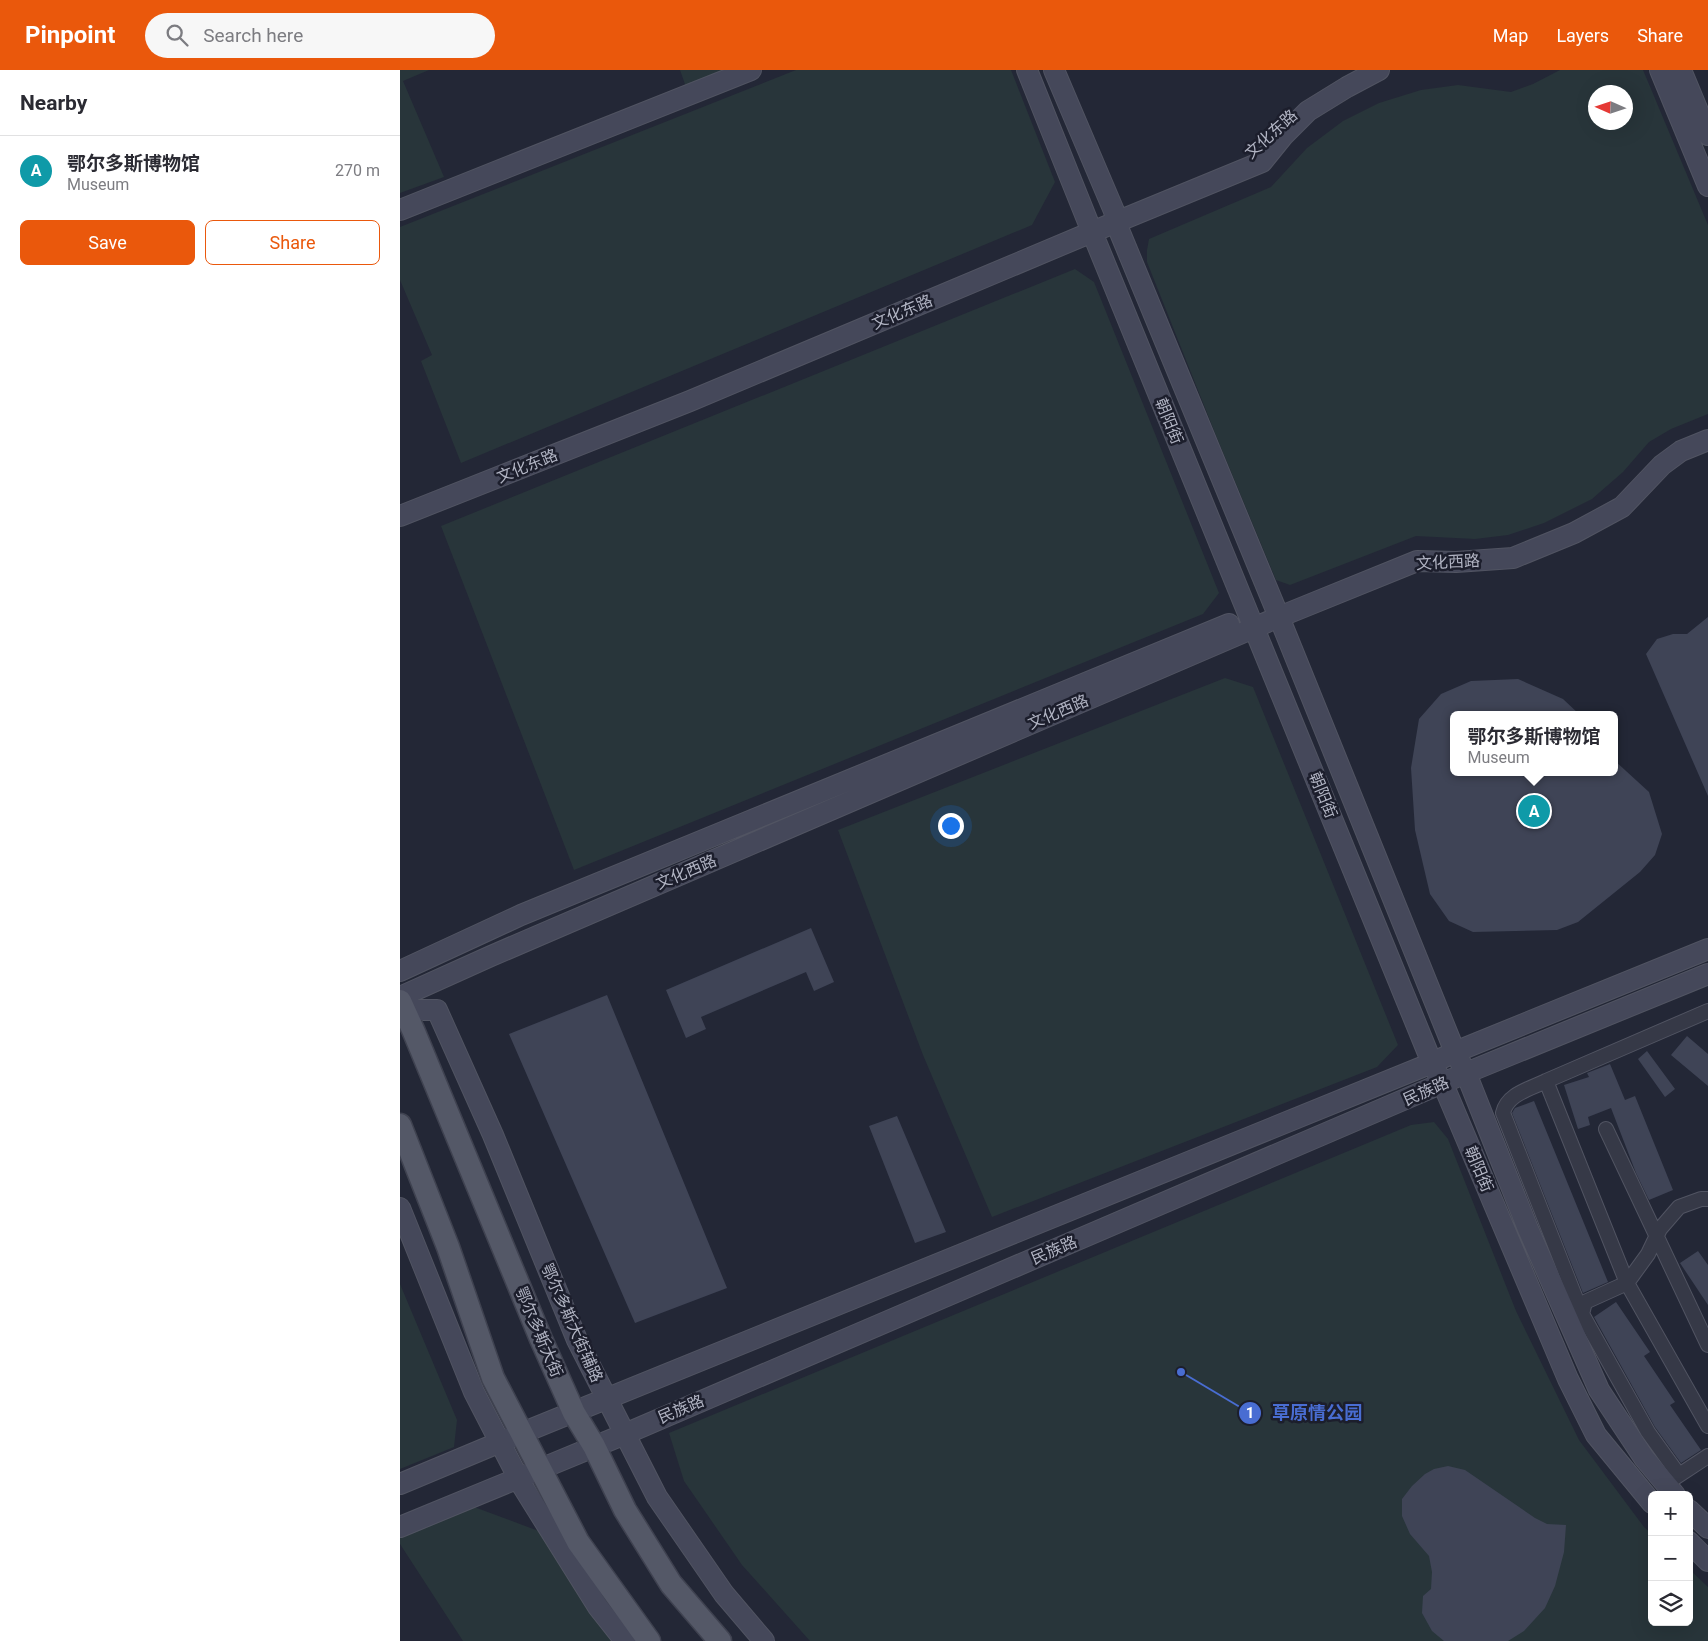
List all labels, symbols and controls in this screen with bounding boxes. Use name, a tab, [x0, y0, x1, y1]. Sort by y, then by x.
search box	[145, 13, 495, 58]
text: Pinpoint	[25, 21, 115, 49]
icon: search	[163, 21, 191, 49]
text: Search here	[203, 24, 303, 47]
text: Map	[1493, 25, 1528, 46]
text: Layers	[1556, 25, 1609, 46]
text: Share	[1637, 25, 1683, 46]
north arrow	[1588, 85, 1633, 130]
text: Nearby	[20, 91, 87, 115]
street label: 文化东路	[1241, 106, 1301, 162]
text: 鄂尔多斯博物馆	[67, 152, 200, 175]
text: A	[31, 161, 41, 180]
text: 270 m	[335, 161, 380, 180]
text: Museum	[67, 175, 129, 194]
button: Save	[20, 220, 195, 265]
button: Share	[205, 220, 380, 265]
street label: 文化东路	[869, 291, 935, 333]
street label: 朝阳街	[1151, 395, 1187, 447]
street label: 文化东路	[494, 445, 560, 487]
street label: 文化西路	[1416, 551, 1480, 573]
street label: 文化西路	[1025, 691, 1091, 733]
popup	[1450, 711, 1618, 776]
text: 鄂尔多斯博物馆	[1467, 725, 1601, 748]
text: Museum	[1467, 748, 1530, 767]
street label: 朝阳街	[1305, 769, 1341, 821]
pin: A	[1518, 792, 1550, 830]
your location	[938, 813, 964, 839]
street label: 文化西路	[653, 851, 719, 893]
street label: 民族路	[1400, 1073, 1452, 1109]
street label: 朝阳街	[1461, 1143, 1497, 1195]
street label: 民族路	[1028, 1232, 1080, 1268]
street label: 鄂尔多斯大街辅路	[537, 1261, 607, 1385]
street label: 鄂尔多斯大街	[511, 1284, 567, 1380]
street label: 民族路	[655, 1391, 707, 1427]
callout: 草原情公园	[1237, 1396, 1372, 1429]
text: 草原情公园	[1272, 1402, 1362, 1423]
text: 1	[1246, 1404, 1254, 1422]
map controls	[1648, 1491, 1693, 1626]
button: +	[1648, 1491, 1693, 1536]
button: −	[1648, 1536, 1693, 1581]
button: layers	[1648, 1581, 1693, 1626]

